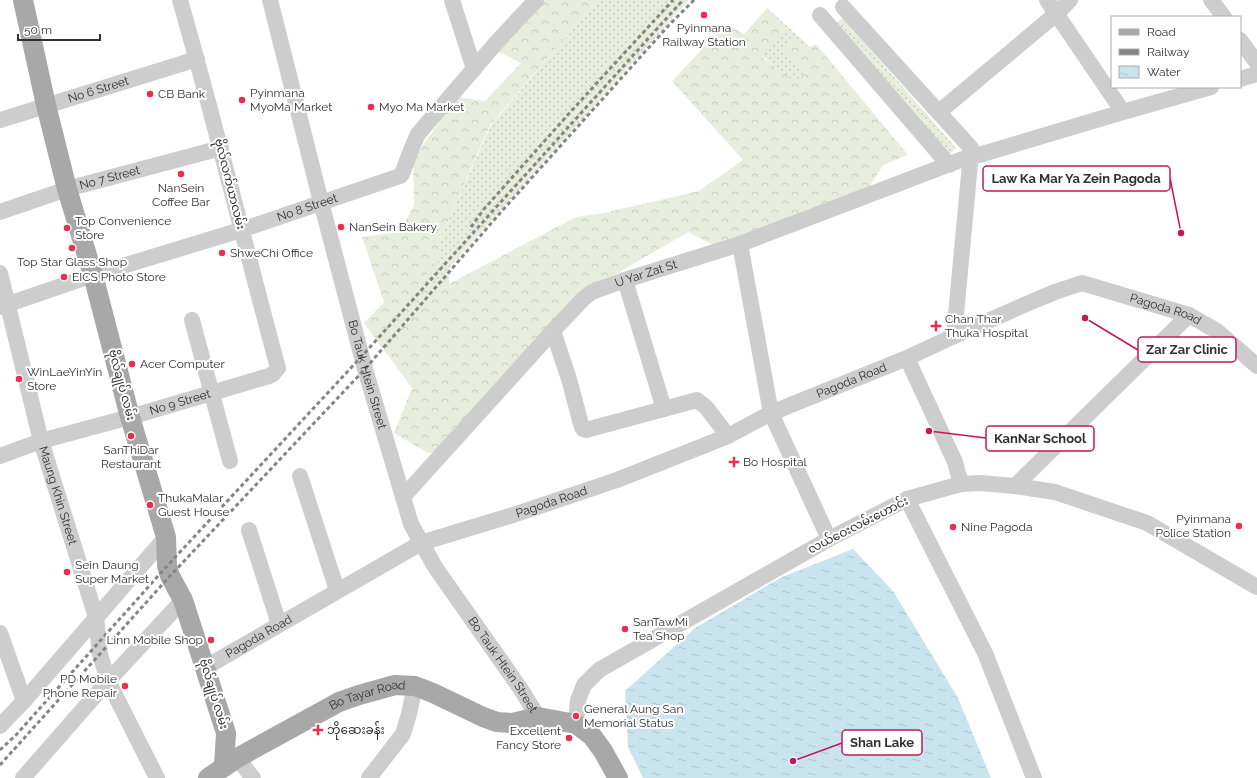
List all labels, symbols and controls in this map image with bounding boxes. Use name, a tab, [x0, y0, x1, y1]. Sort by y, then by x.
marker: Pyinmana Railway Station	[699, 10, 709, 20]
scale bar	[18, 16, 100, 42]
legend	[1111, 16, 1241, 88]
place label: Pyinmana Railway Station	[662, 21, 746, 49]
text: 50 m	[24, 23, 52, 37]
text: Road	[1147, 25, 1176, 39]
text: Railway	[1147, 45, 1190, 59]
text: Water	[1147, 65, 1181, 79]
street label: No 6 Street	[66, 74, 131, 106]
place label: Pyinmana MyoMa Market	[250, 86, 332, 114]
place label: CB Bank	[158, 87, 206, 101]
marker: CB Bank	[145, 89, 155, 99]
marker: Pyinmana MyoMa Market	[237, 95, 247, 105]
place label: Myo Ma Market	[379, 100, 464, 114]
marker: Myo Ma Market	[366, 102, 376, 112]
street label: ဗိုလ်လက်ယာလမ်း	[209, 137, 250, 232]
street label: No 7 Street	[78, 163, 142, 192]
callout: Law Ka Mar Ya Zein Pagoda	[983, 166, 1170, 191]
marker: NanSein Coffee Bar	[176, 169, 186, 179]
text: Law Ka Mar Ya Zein Pagoda	[991, 171, 1161, 186]
place label: NanSein Coffee Bar	[152, 181, 211, 209]
street label: No 8 Street	[275, 191, 339, 224]
place label: Top Convenience Store	[75, 214, 171, 242]
place label: NanSein Bakery	[349, 220, 438, 234]
marker: NanSein Bakery	[336, 222, 346, 232]
marker: Top Convenience Store	[62, 223, 72, 233]
marker: Top Star Glass Shop	[67, 243, 77, 253]
place label: ShweChi Office	[230, 246, 313, 260]
marker: ShweChi Office	[217, 248, 227, 258]
place label: Top Star Glass Shop	[17, 255, 127, 269]
street label: U Yar Zat St	[613, 257, 679, 290]
place label: EICS Photo Store	[72, 270, 166, 284]
marker: EICS Photo Store	[59, 272, 69, 282]
street label: Pagoda Road	[1128, 291, 1204, 328]
place label: Chan Thar Thuka Hospital	[945, 312, 1029, 340]
street label: Bo Tauk Htein Street	[345, 318, 389, 431]
marker: Chan Thar Thuka Hospital	[930, 320, 942, 332]
callout: Zar Zar Clinic	[1138, 337, 1236, 362]
text: Zar Zar Clinic	[1146, 342, 1229, 357]
street label: ဗိုလ်ချုပ် လမ်း	[103, 347, 140, 423]
place label: Acer Computer	[140, 357, 225, 371]
marker: Acer Computer	[127, 359, 137, 369]
street label: Pagoda Road	[814, 360, 889, 401]
place label: WinLaeYinYin Store	[27, 365, 102, 393]
marker: WinLaeYinYin Store	[14, 374, 24, 384]
street label: No 9 Street	[148, 387, 212, 418]
callout: KanNar School	[986, 426, 1094, 451]
marker: SanThiDar Restaurant	[126, 431, 136, 441]
text: KanNar School	[994, 431, 1087, 446]
place label: SanThiDar Restaurant	[101, 443, 161, 471]
street label: Maung Khin Street	[36, 445, 80, 546]
place label: Bo Hospital	[743, 455, 807, 469]
marker: Bo Hospital	[728, 456, 740, 468]
street label: Pagoda Road	[514, 484, 589, 521]
place label: ThukaMalar Guest House	[158, 491, 230, 519]
street label: လယ်ဝေးလမ်းဟောင်း	[805, 492, 911, 556]
marker: ThukaMalar Guest House	[145, 500, 155, 510]
place label: Pyinmana Police Station	[1156, 512, 1231, 540]
place label: Nine Pagoda	[961, 520, 1032, 534]
marker: Pyinmana Police Station	[1234, 521, 1244, 531]
marker: Nine Pagoda	[948, 522, 958, 532]
place label: Sein Daung Super Market	[75, 558, 149, 586]
marker: Sein Daung Super Market	[62, 567, 72, 577]
street label: Pagoda Road	[223, 612, 295, 661]
street label: Bo Tauk Htein Street	[465, 614, 540, 715]
place label: SanTawMi Tea Shop	[633, 615, 688, 643]
marker: SanTawMi Tea Shop	[620, 624, 630, 634]
place label: Linn Mobile Shop	[107, 633, 203, 647]
marker: Linn Mobile Shop	[206, 635, 216, 645]
street label: ဗိုလ်ချုပ် လမ်း	[194, 657, 233, 732]
place label: PD Mobile Phone Repair	[43, 672, 118, 700]
street label: Bo Tayar Road	[327, 677, 406, 713]
marker: PD Mobile Phone Repair	[120, 681, 130, 691]
place label: General Aung San Memorial Status	[584, 702, 683, 730]
marker: General Aung San Memorial Status	[571, 711, 581, 721]
place label: ဘိုဆေးခန်း	[327, 721, 385, 740]
marker: ဘိုဆေးခန်း	[312, 724, 324, 736]
place label: Excellent Fancy Store	[496, 724, 561, 752]
callout: Shan Lake	[842, 730, 922, 755]
marker: Excellent Fancy Store	[564, 733, 574, 743]
text: Shan Lake	[850, 735, 914, 750]

